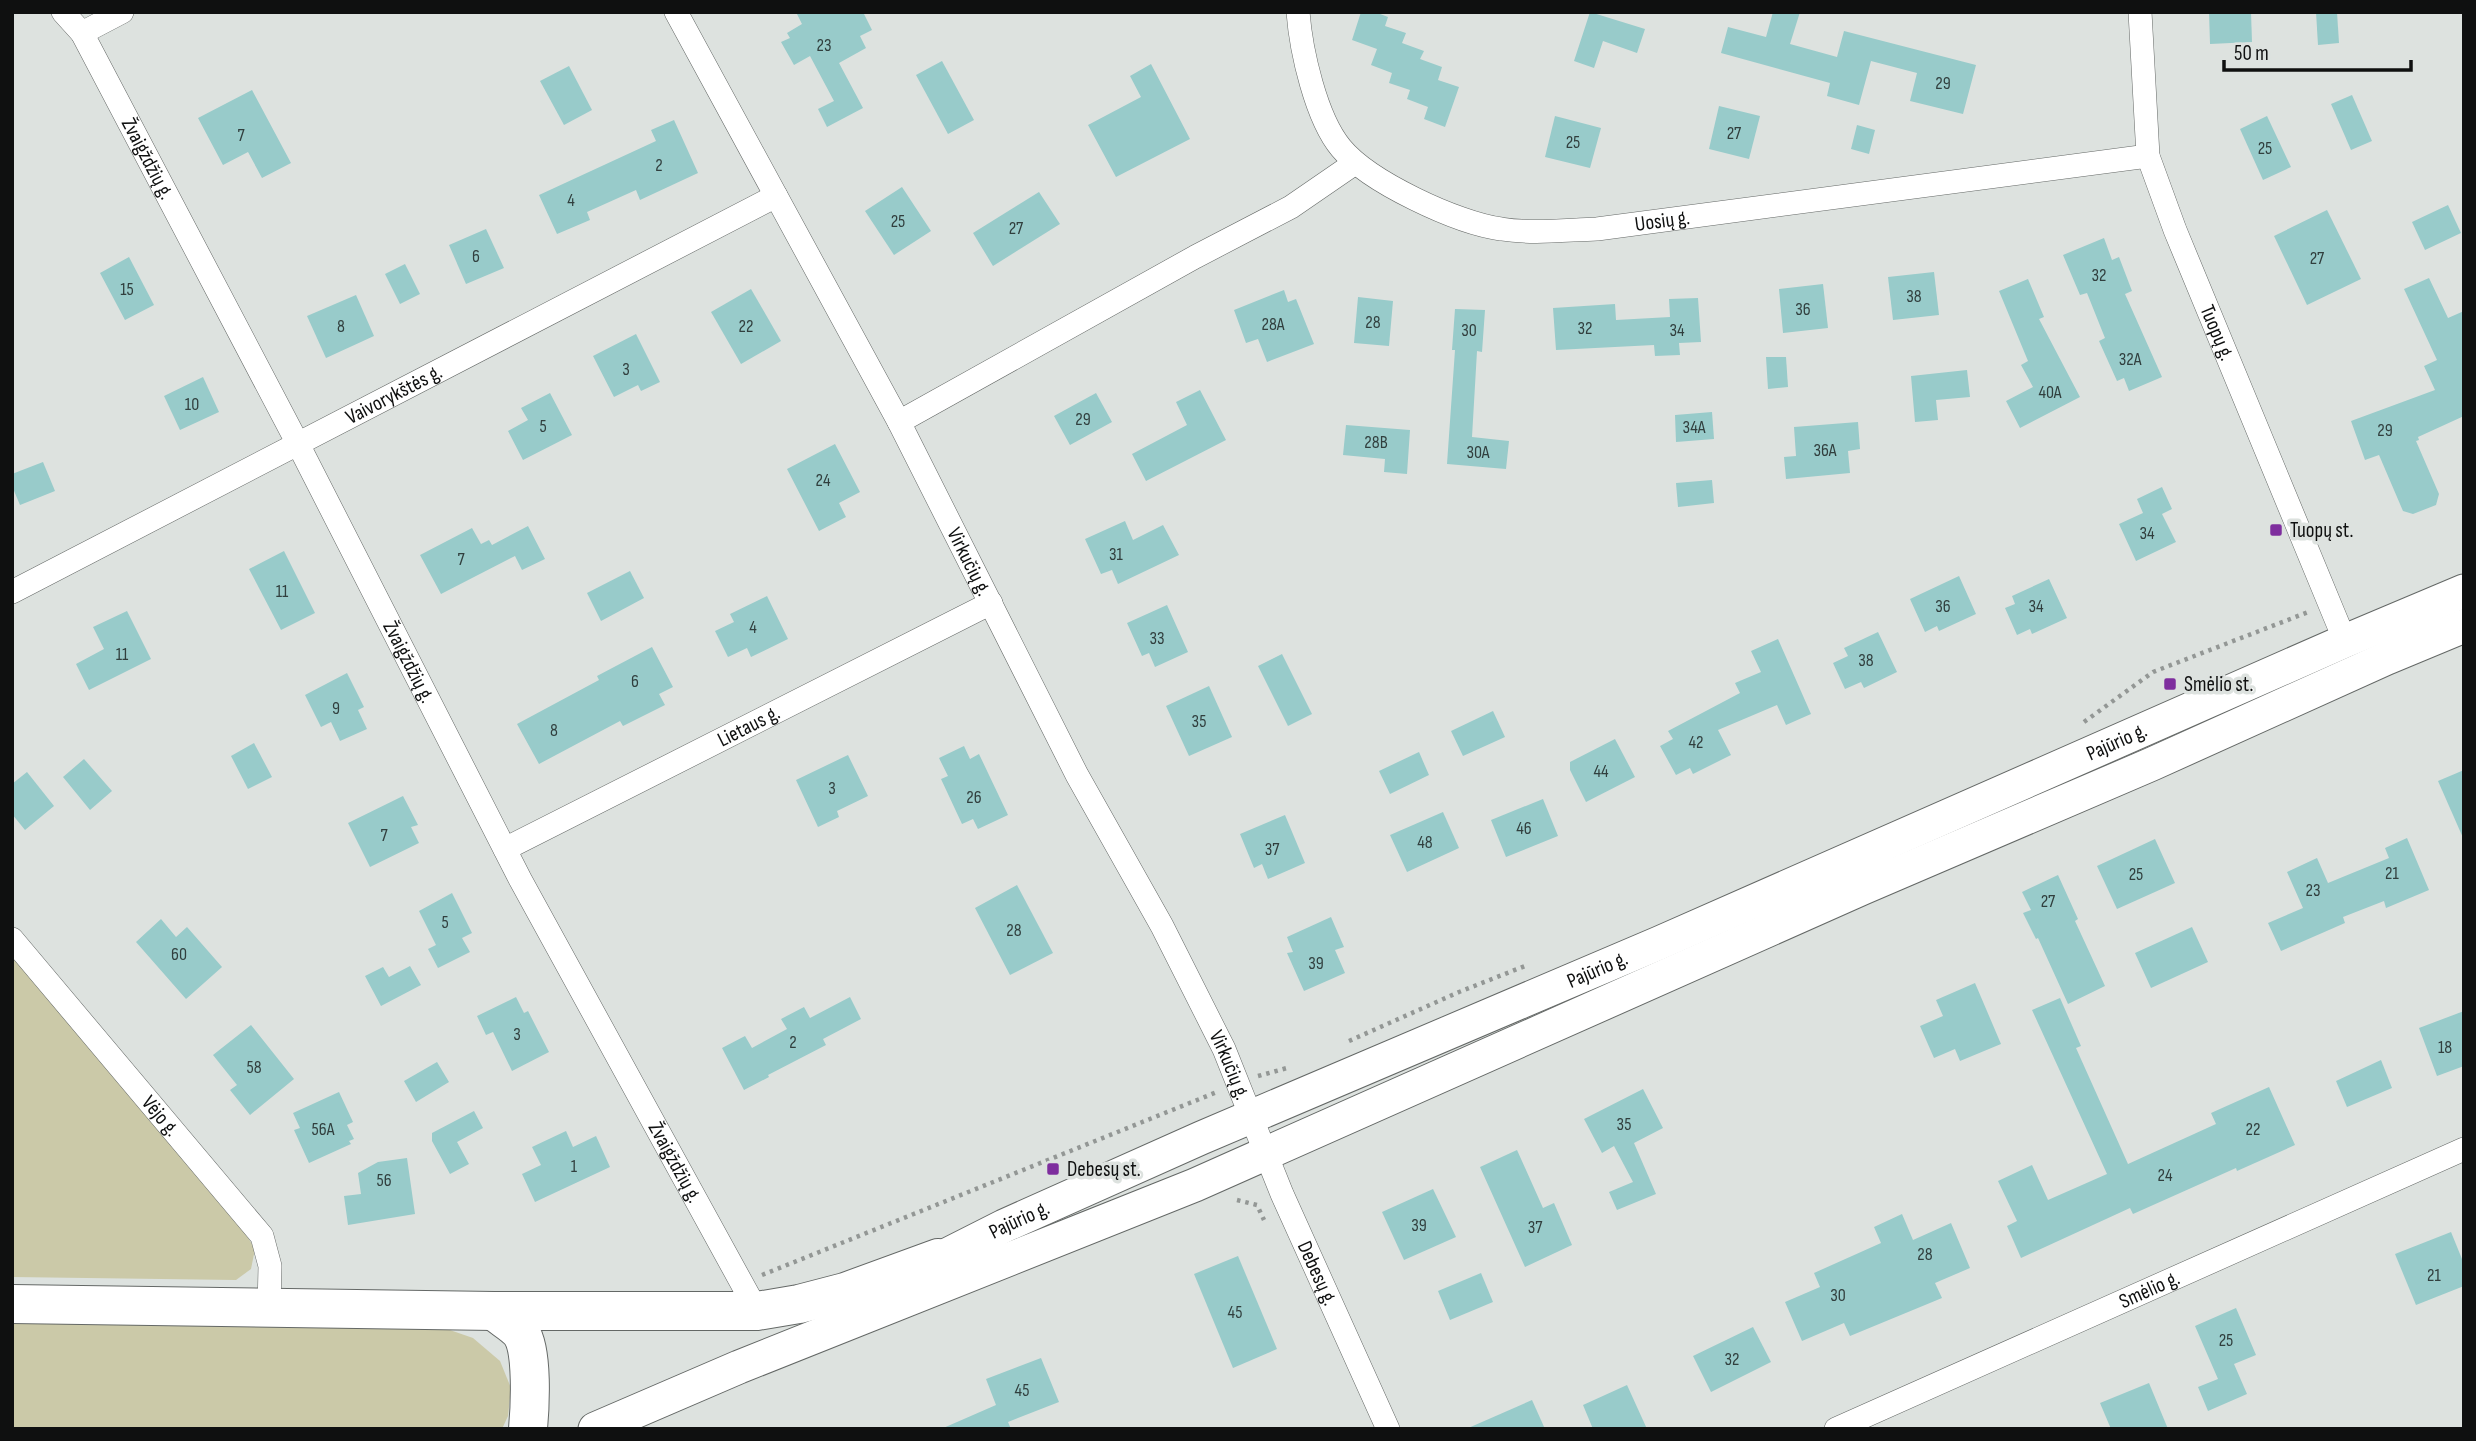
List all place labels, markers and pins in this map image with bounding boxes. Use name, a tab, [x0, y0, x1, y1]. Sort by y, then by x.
place label: Tuopų st.	[2290, 518, 2353, 543]
marker: Tuopų st.	[2268, 522, 2284, 538]
place label: Smėlio st.	[2184, 672, 2253, 697]
marker: Smėlio st.	[2162, 676, 2178, 692]
place label: Debesų st.	[1067, 1157, 1141, 1182]
marker: Debesų st.	[1045, 1161, 1061, 1177]

